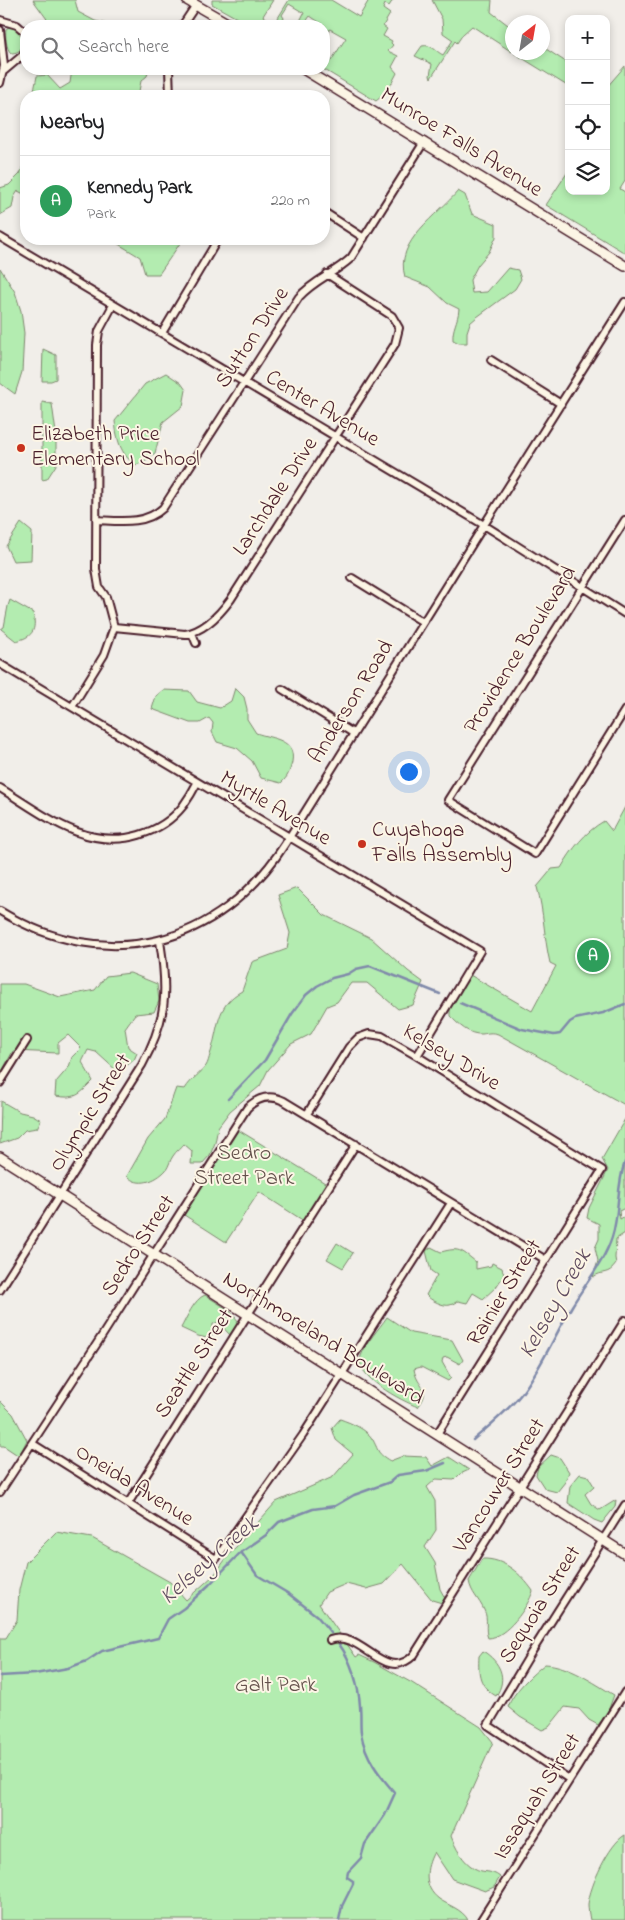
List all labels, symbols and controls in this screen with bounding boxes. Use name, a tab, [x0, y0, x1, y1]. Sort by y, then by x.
north arrow	[505, 15, 550, 60]
map controls	[565, 15, 610, 195]
button: +	[565, 15, 610, 60]
search box	[20, 20, 330, 75]
icon: search	[38, 34, 66, 62]
text: Search here	[78, 34, 169, 61]
button: −	[565, 60, 610, 105]
street label: Munroe Falls Avenue	[374, 80, 549, 206]
button: locate	[565, 105, 610, 150]
text: Nearby	[40, 108, 104, 138]
button: layers	[565, 150, 610, 195]
text: Kennedy Park	[87, 175, 192, 202]
text: A	[51, 189, 61, 213]
text: 220 m	[271, 189, 310, 213]
text: Park	[87, 202, 116, 226]
street label: Sutton Drive	[208, 281, 298, 395]
street label: Center Avenue	[259, 362, 385, 456]
place label: Elizabeth Price Elementary School	[31, 419, 200, 477]
street label: Larchdale Drive	[225, 431, 327, 563]
marker: Elizabeth Price Elementary School	[15, 442, 27, 454]
street label: Providence Boulevard	[457, 560, 585, 740]
street label: Anderson Road	[301, 634, 403, 770]
your location	[396, 759, 422, 785]
street label: Myrtle Avenue	[213, 763, 337, 856]
place label: Cuyahoga Falls Assembly	[371, 815, 512, 873]
marker: Cuyahoga Falls Assembly	[356, 838, 368, 850]
pin: A	[577, 937, 609, 975]
street label: Kelsey Drive	[396, 1016, 506, 1101]
street label: Olympic Street	[42, 1047, 141, 1179]
park label: Sedro Street Park	[194, 1138, 295, 1195]
street label: Sedro Street	[94, 1188, 184, 1303]
street label: Rainier Street	[460, 1233, 551, 1353]
water label: Kelsey Creek	[511, 1241, 602, 1365]
street label: Northmoreland Boulevard	[216, 1264, 430, 1414]
street label: Seattle Street	[148, 1302, 243, 1425]
street label: Vancouver Street	[445, 1412, 555, 1560]
street label: Oneida Avenue	[68, 1437, 200, 1535]
water label: Kelsey Creek	[153, 1507, 268, 1614]
street label: Sequoia Street	[492, 1539, 590, 1670]
park label: Galt Park	[235, 1670, 317, 1702]
street label: Issaquah Street	[486, 1727, 590, 1867]

